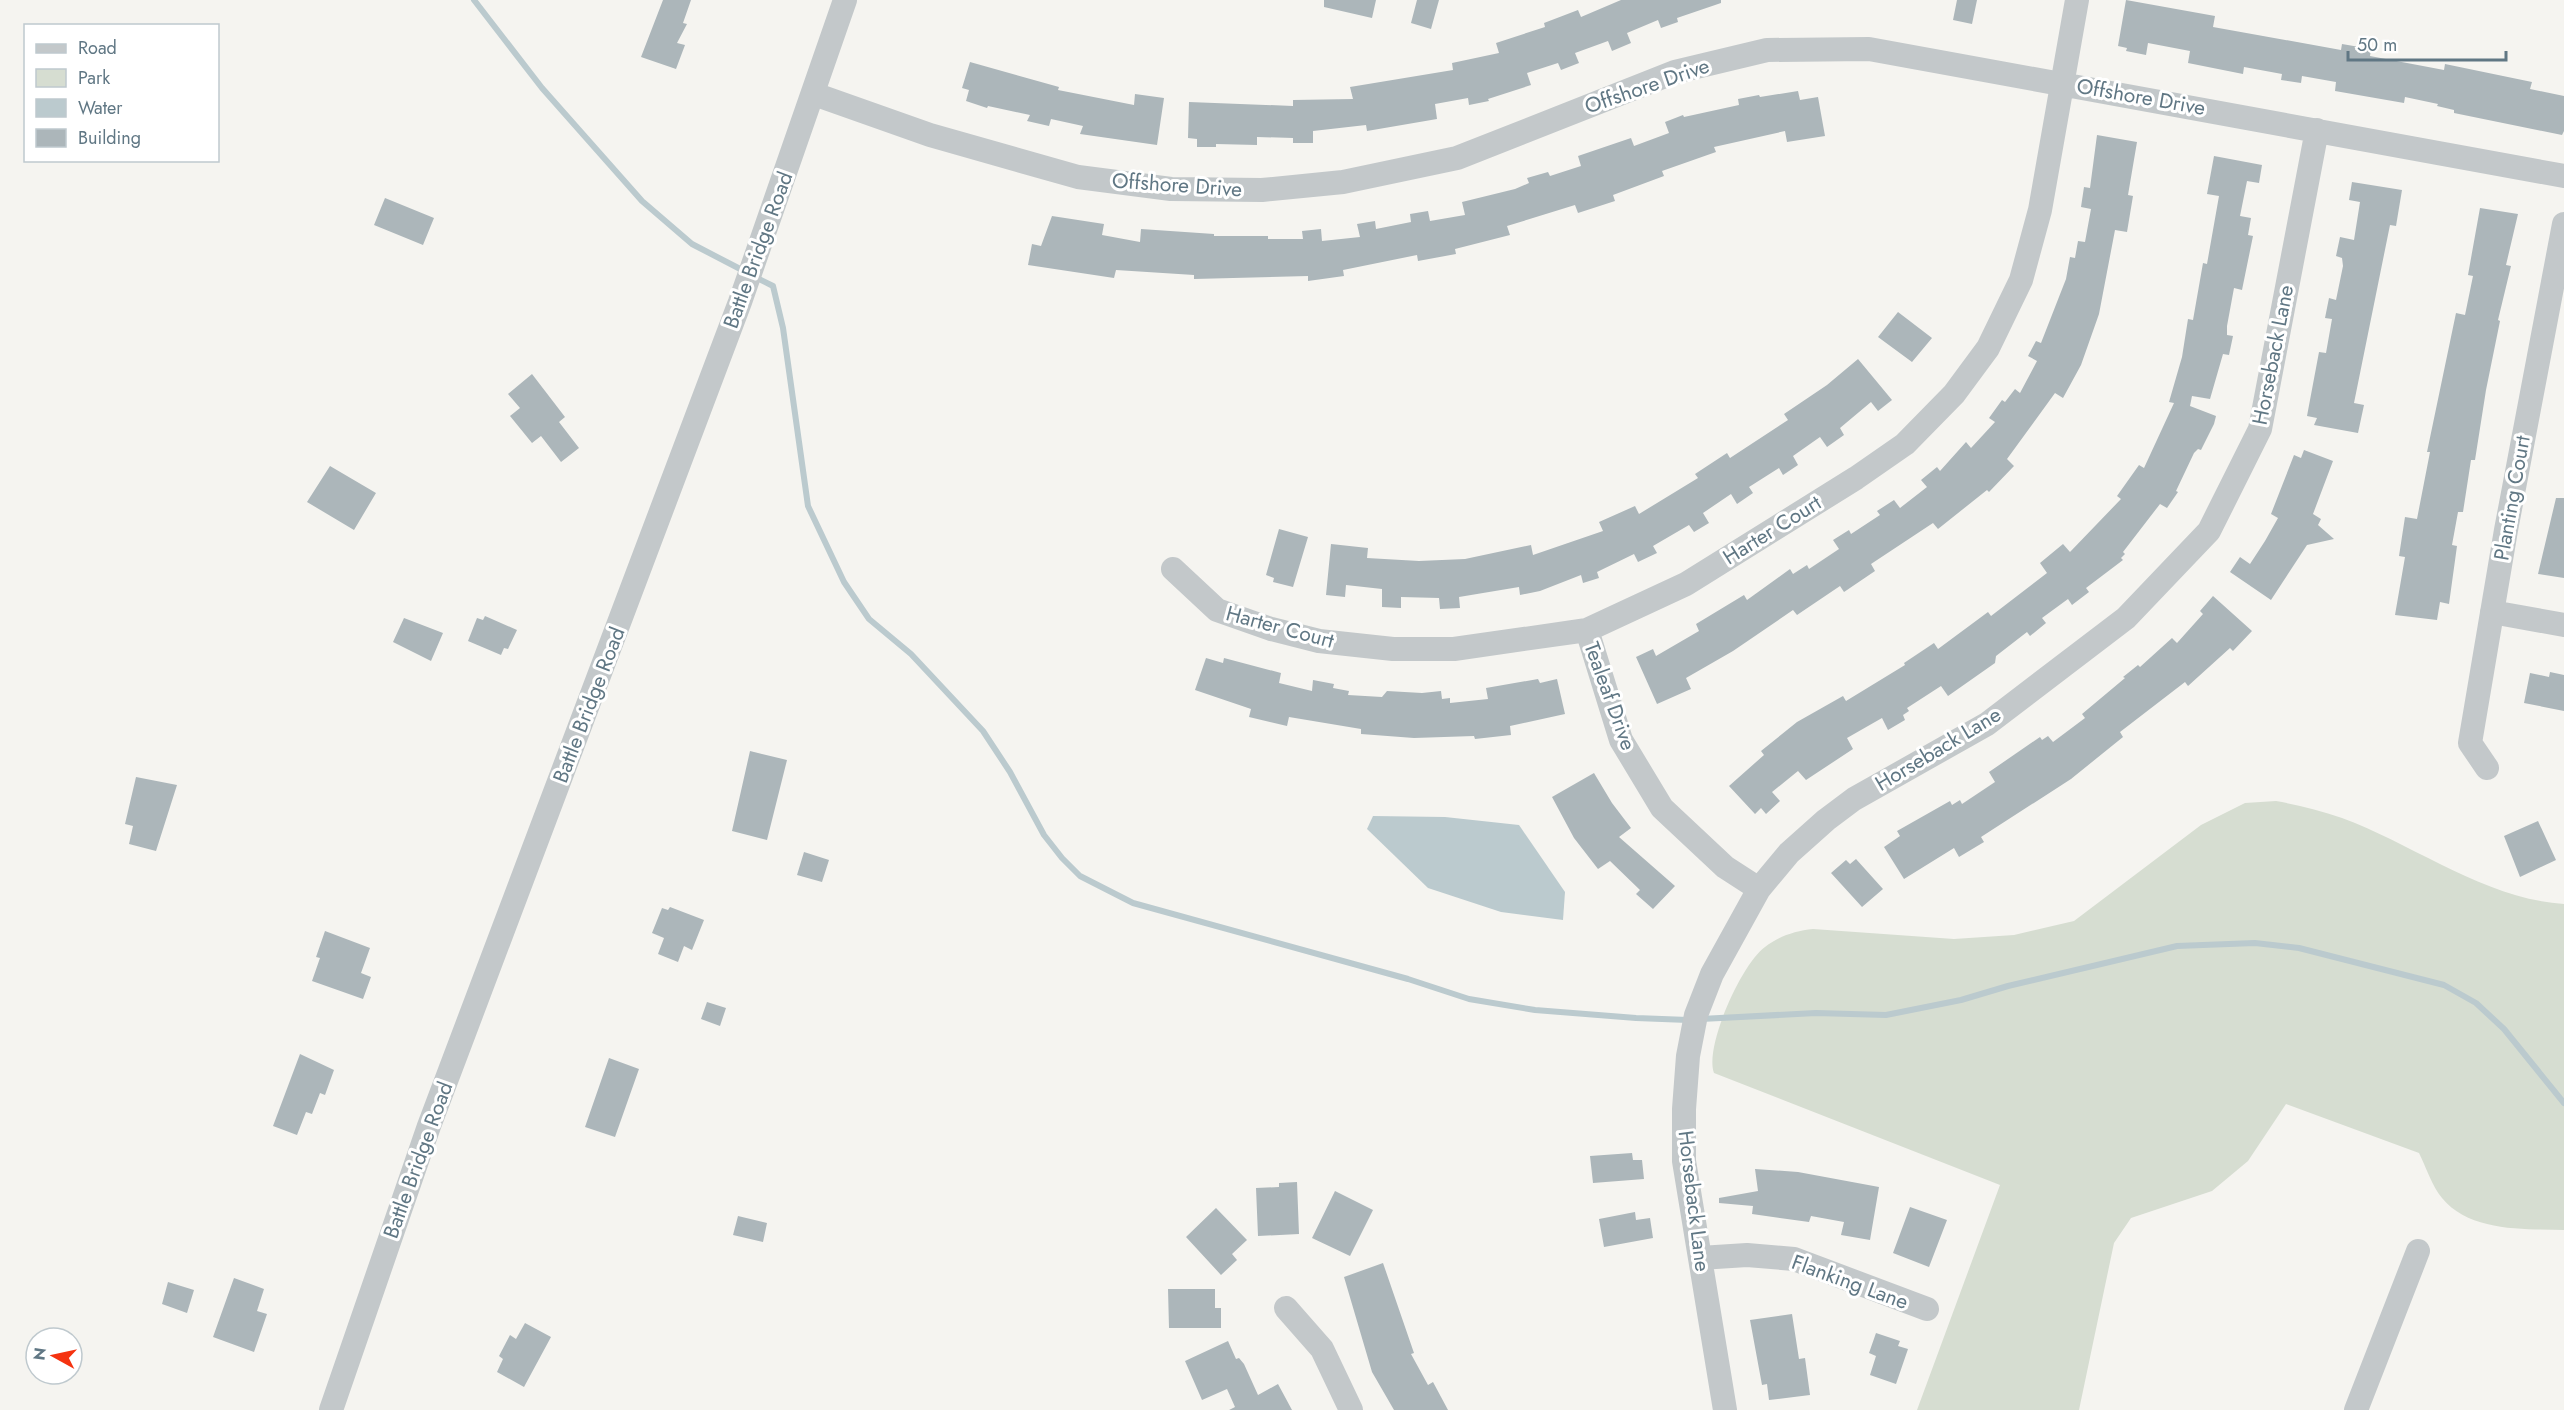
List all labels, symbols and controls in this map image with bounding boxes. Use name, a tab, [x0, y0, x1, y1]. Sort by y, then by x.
legend	[24, 24, 219, 162]
scale bar	[2348, 24, 2506, 62]
text: 50 m	[2357, 32, 2397, 58]
text: Road	[78, 35, 117, 61]
street label: Offshore Drive	[1581, 51, 1714, 121]
text: Park	[78, 65, 110, 91]
street label: Offshore Drive	[2074, 71, 2208, 123]
text: Water	[78, 95, 123, 121]
text: Building	[78, 125, 141, 151]
street label: Offshore Drive	[1111, 165, 1243, 205]
street label: Battle Bridge Road	[716, 168, 800, 332]
street label: Horseback Lane	[2245, 282, 2301, 428]
street label: Planting Court	[2486, 433, 2538, 563]
street label: Harter Court	[1717, 488, 1827, 572]
street label: Harter Court	[1223, 598, 1337, 656]
street label: Battle Bridge Road	[546, 623, 632, 787]
street label: Tealeaf Drive	[1577, 638, 1644, 755]
street label: Horseback Lane	[1869, 699, 2007, 798]
street label: Battle Bridge Road	[376, 1078, 460, 1242]
street label: Horseback Lane	[1670, 1129, 1718, 1273]
street label: Flanking Lane	[1788, 1247, 1913, 1317]
north arrow	[24, 1326, 84, 1386]
text: N	[27, 1346, 52, 1362]

